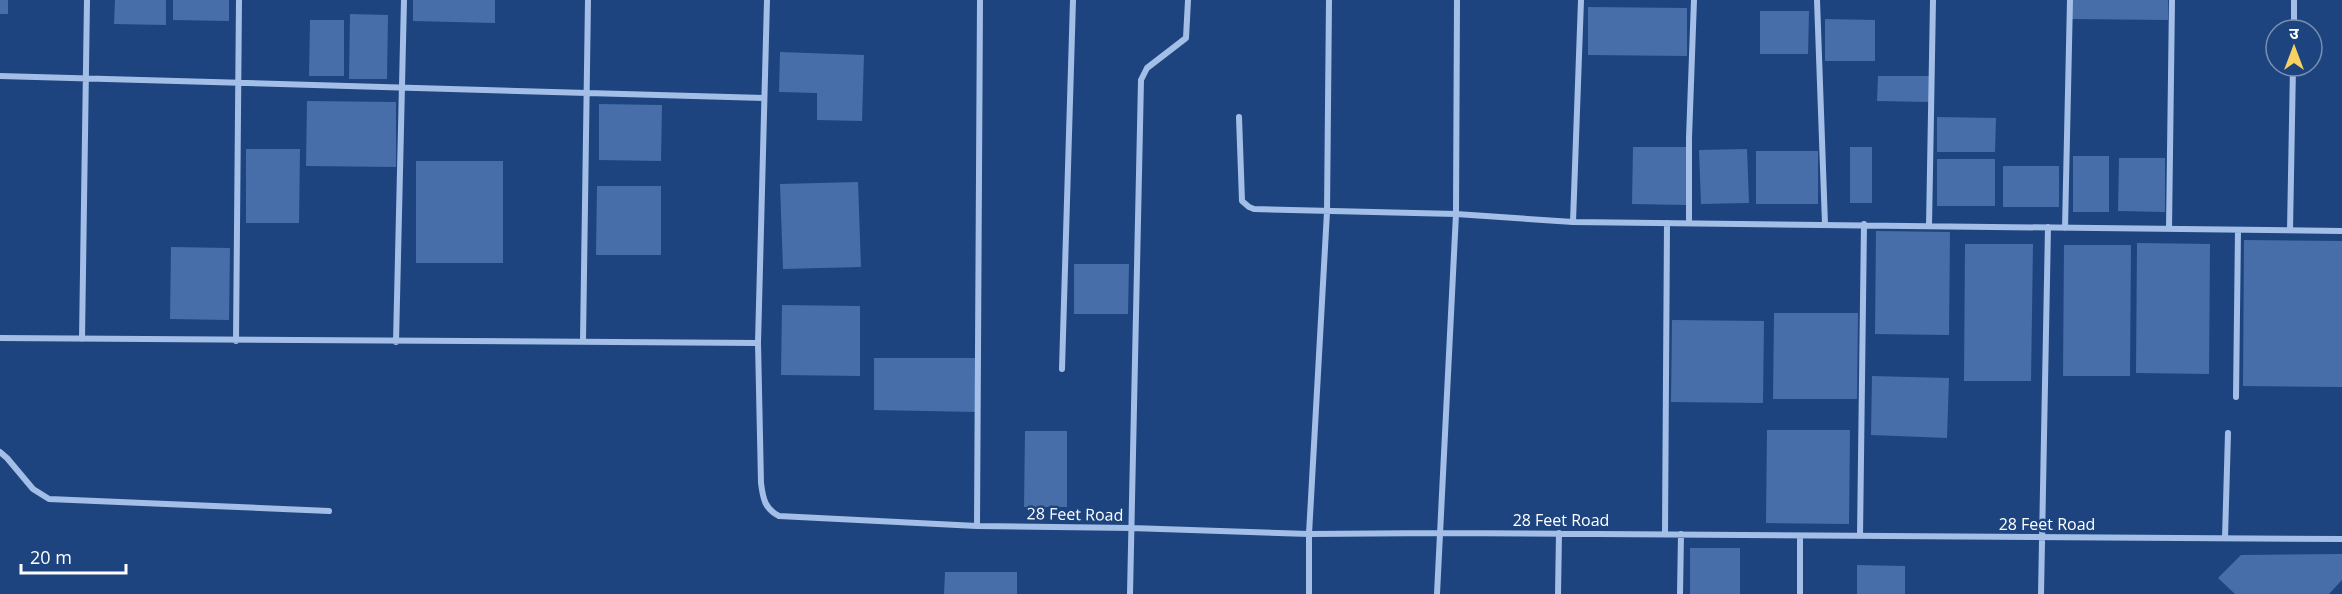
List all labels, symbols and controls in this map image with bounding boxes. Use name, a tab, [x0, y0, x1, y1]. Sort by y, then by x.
north arrow	[2264, 18, 2324, 78]
text: उ	[2289, 22, 2299, 44]
street label: 28 Feet Road	[1026, 502, 1124, 526]
street label: 28 Feet Road	[1513, 509, 1609, 531]
street label: 28 Feet Road	[1999, 513, 2095, 535]
scale bar	[21, 537, 126, 575]
text: 20 m	[30, 545, 72, 569]

